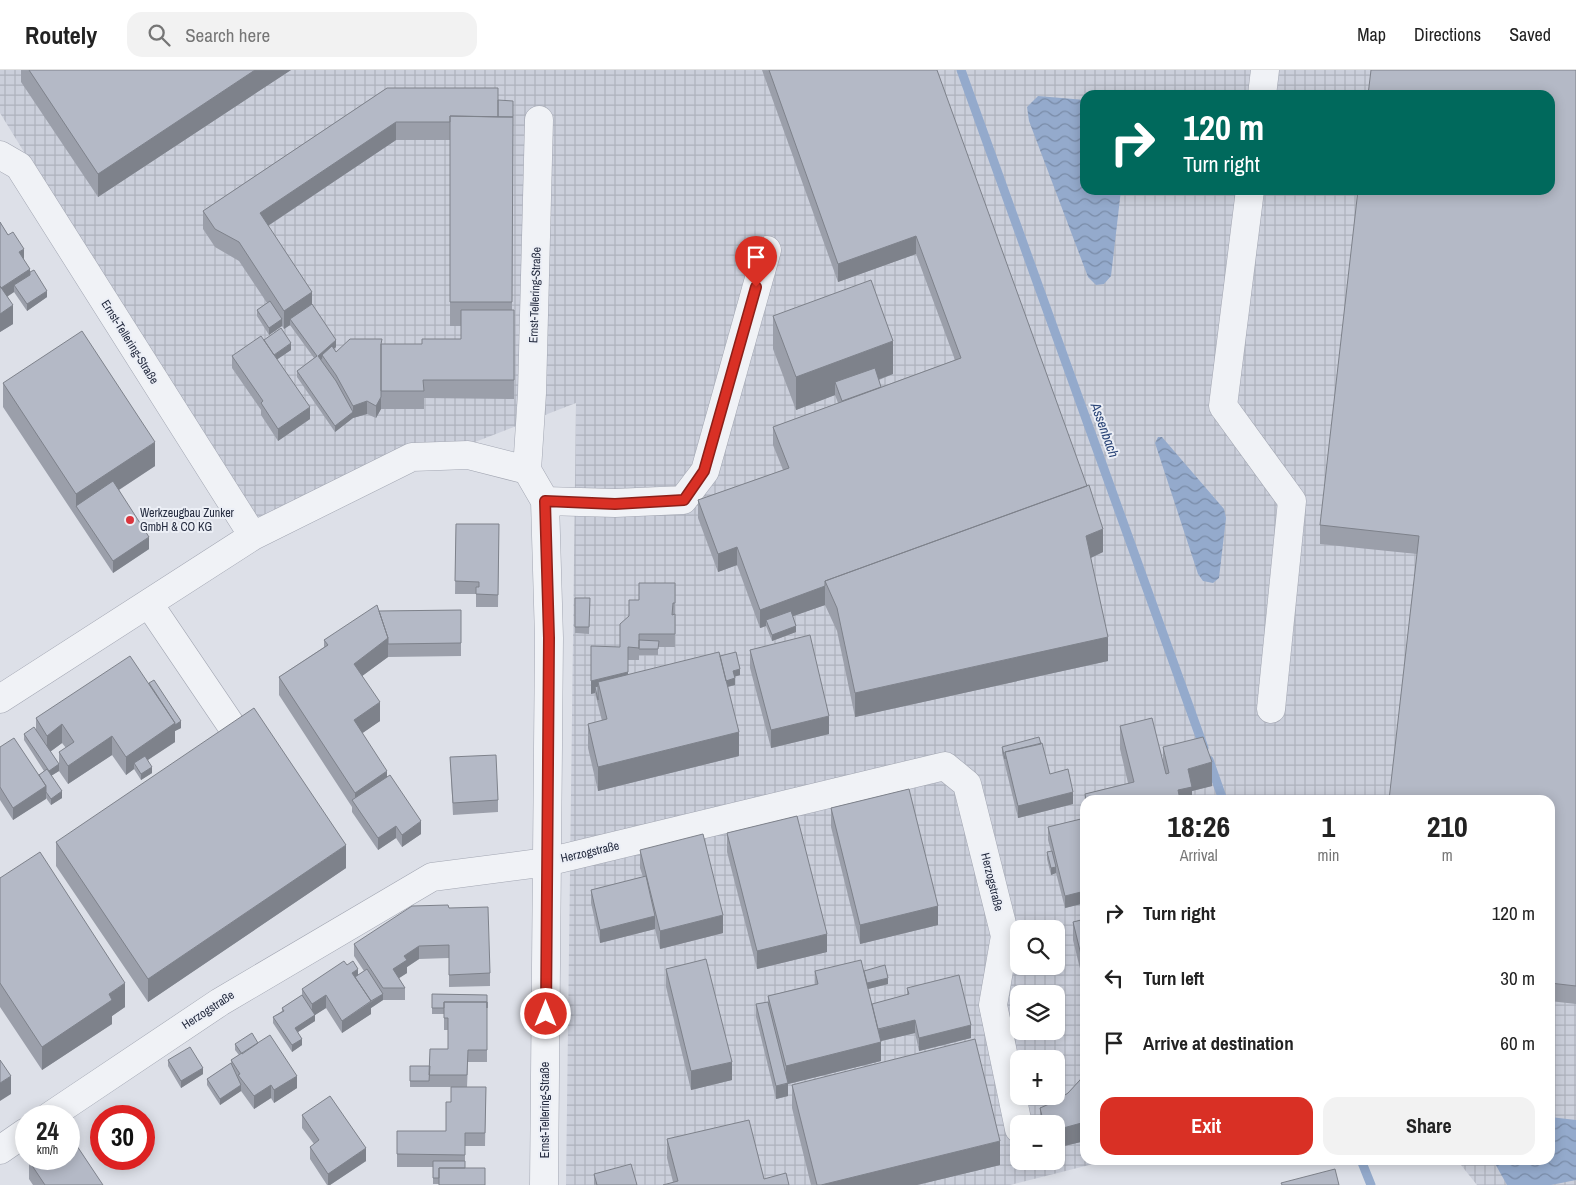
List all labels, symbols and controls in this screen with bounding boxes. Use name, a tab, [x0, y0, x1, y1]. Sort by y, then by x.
search box	[127, 12, 477, 57]
text: Routely	[25, 19, 97, 51]
icon: search	[145, 21, 173, 49]
text: Search here	[185, 22, 270, 48]
text: Map	[1357, 22, 1386, 47]
text: Directions	[1414, 22, 1481, 47]
text: Saved	[1509, 22, 1551, 47]
text: 120 m	[1183, 104, 1264, 151]
icon: right	[1100, 110, 1165, 175]
text: Turn right	[1183, 149, 1260, 179]
pin	[735, 236, 777, 287]
icon: arrive	[742, 243, 770, 271]
street label: Ernst-Tellering-Straße	[525, 247, 545, 343]
street label: Ernst-Tellering-Straße	[98, 297, 162, 387]
water label: Assenbach	[1086, 399, 1123, 460]
place label: Werkzeugbau Zunker GmbH & CO KG	[140, 505, 235, 535]
marker: Werkzeugbau Zunker GmbH & CO KG	[124, 514, 136, 526]
text: 18:26	[1167, 806, 1230, 846]
text: 1	[1322, 806, 1335, 846]
text: 210	[1427, 806, 1468, 846]
street label: Herzogstraße	[559, 838, 621, 866]
text: Arrival	[1180, 844, 1218, 866]
text: min	[1317, 844, 1339, 866]
text: m	[1442, 844, 1453, 866]
street label: Herzogstraße	[977, 851, 1007, 913]
icon: right	[1100, 899, 1128, 927]
text: Turn right	[1143, 900, 1215, 926]
text: 120 m	[1492, 900, 1535, 926]
map controls	[1010, 920, 1065, 1170]
button: search	[1010, 920, 1065, 975]
icon: left	[1100, 964, 1128, 992]
text: Turn left	[1143, 965, 1204, 991]
text: 30 m	[1500, 965, 1535, 991]
button: layers	[1010, 985, 1065, 1040]
street label: Herzogstraße	[179, 987, 237, 1033]
position arrow	[519, 987, 571, 1039]
icon: arrive	[1100, 1029, 1128, 1057]
text: Arrive at destination	[1143, 1030, 1294, 1056]
text: 60 m	[1500, 1030, 1535, 1056]
button: +	[1010, 1050, 1065, 1105]
street label: Ernst-Tellering-Straße	[537, 1062, 553, 1158]
button: Exit	[1100, 1097, 1313, 1155]
button: Share	[1323, 1097, 1535, 1155]
speed limit sign: 30	[90, 1105, 155, 1170]
text: 24	[36, 1114, 59, 1148]
button: −	[1010, 1115, 1065, 1170]
text: km/h	[37, 1142, 58, 1158]

